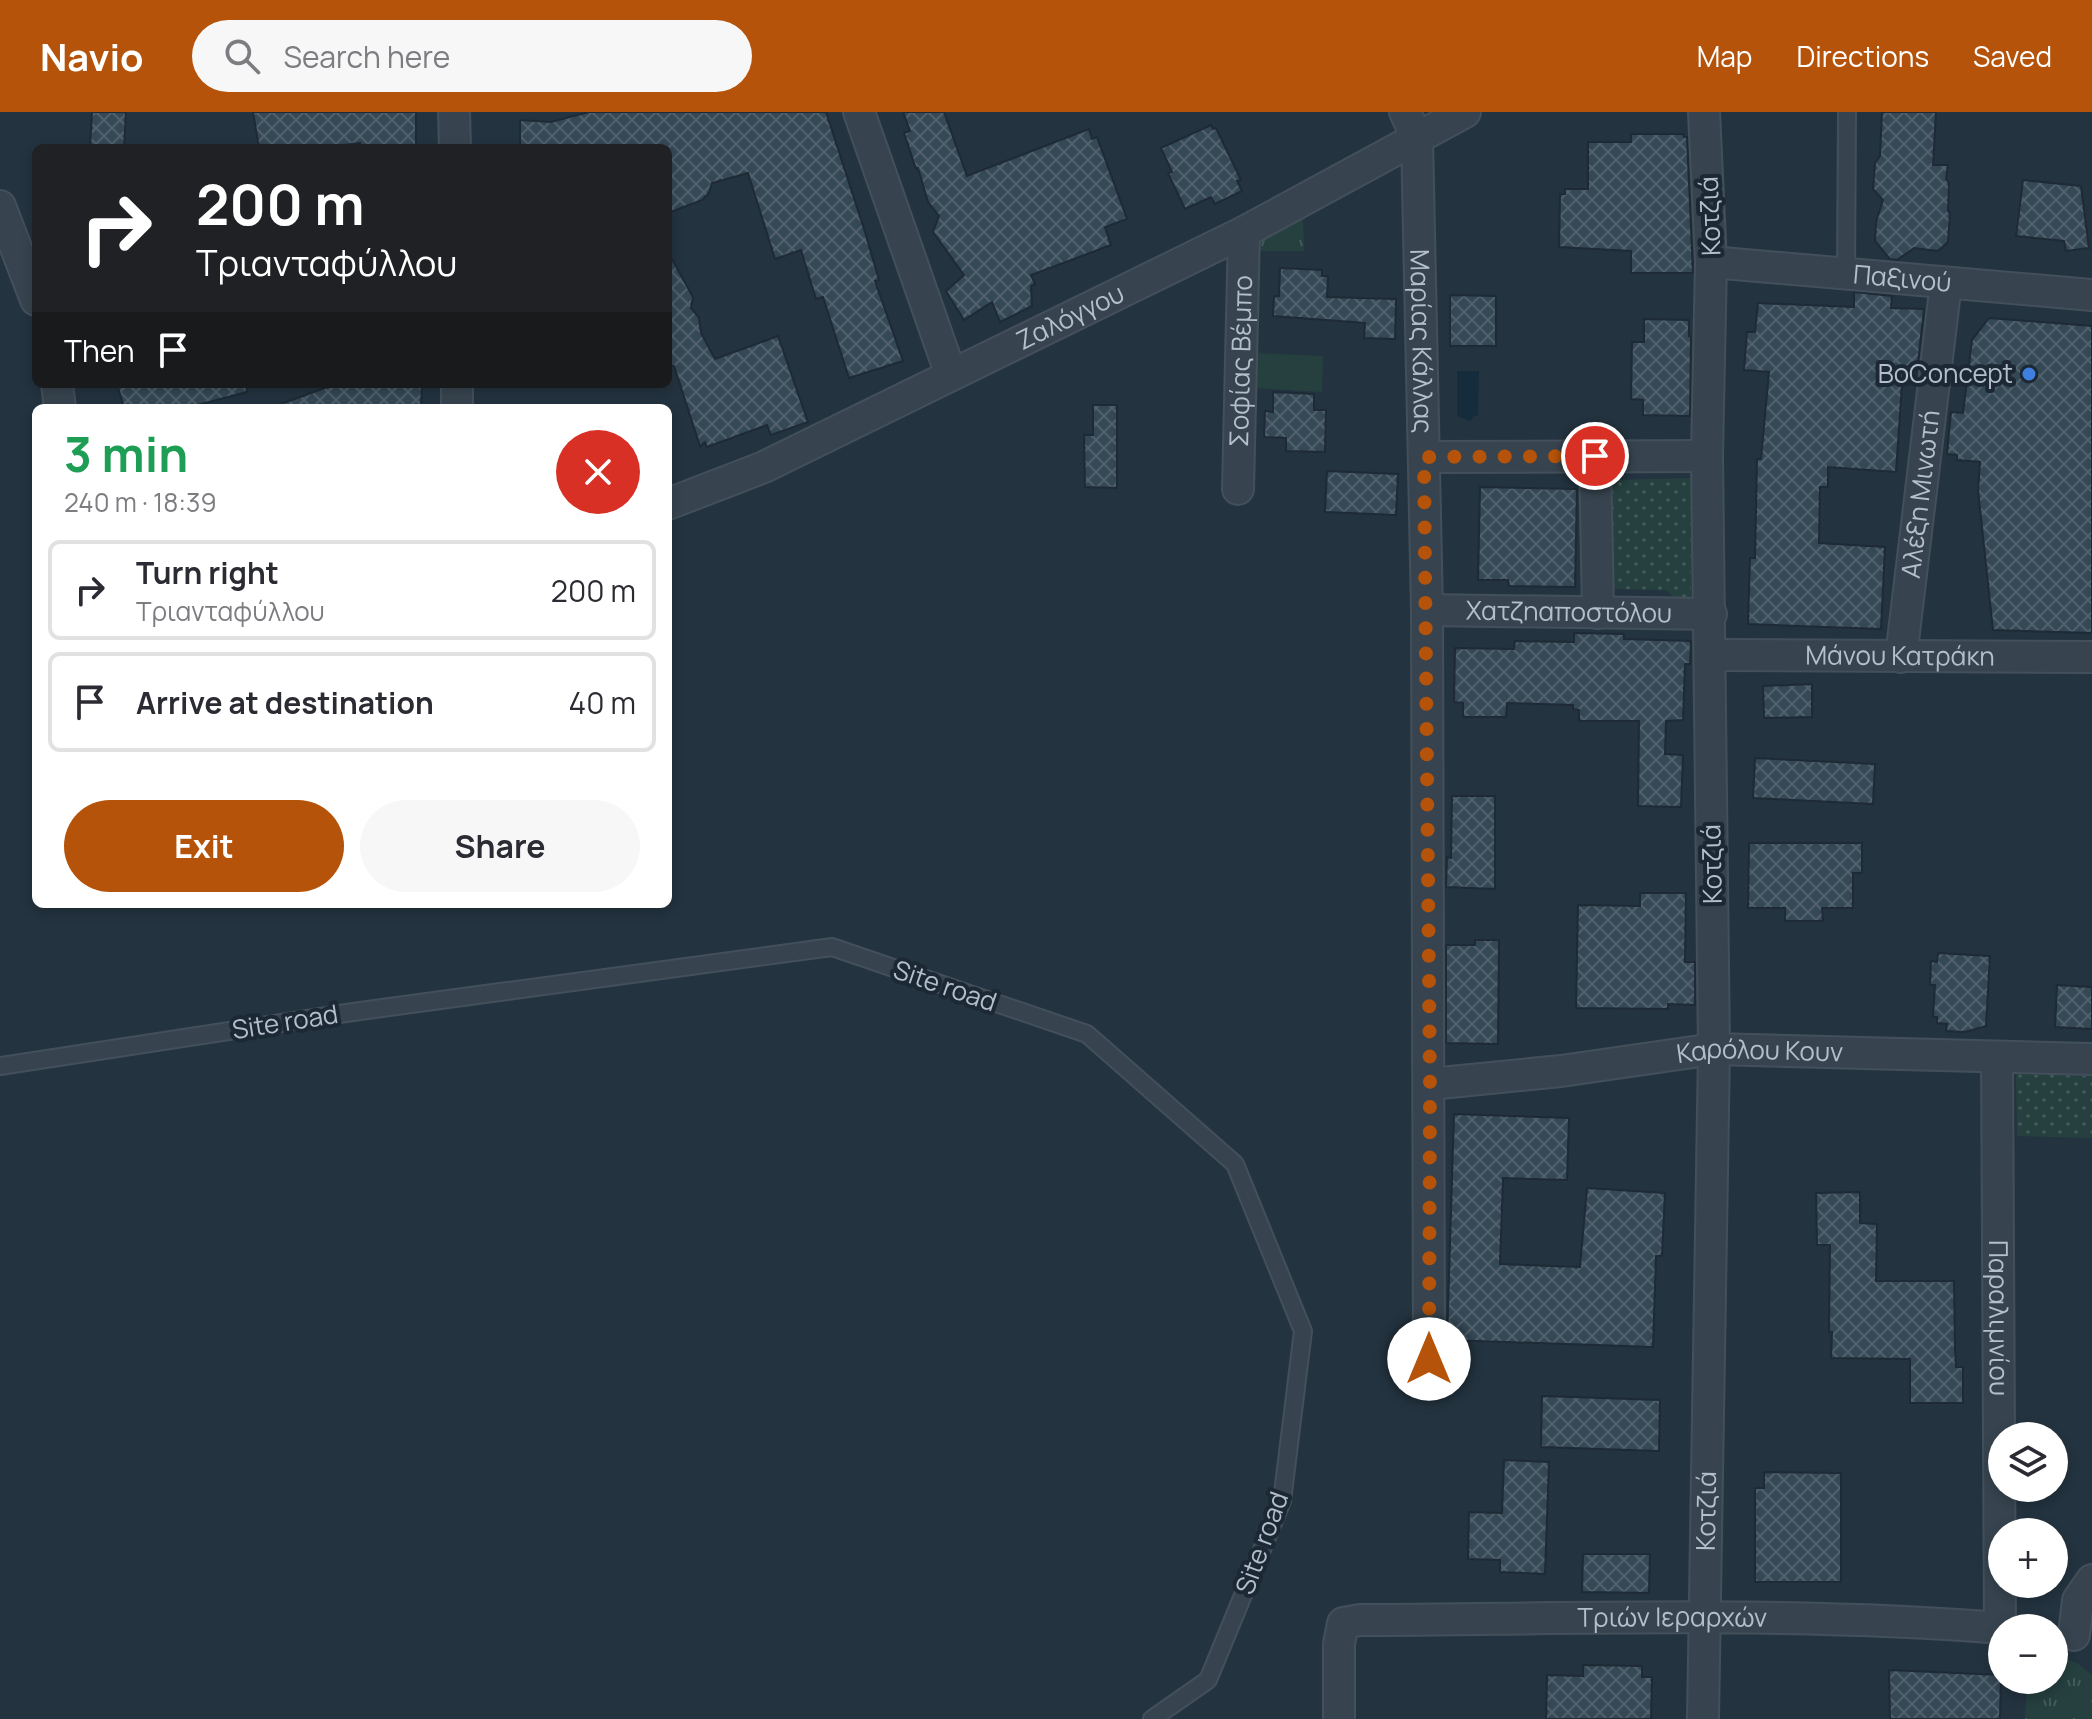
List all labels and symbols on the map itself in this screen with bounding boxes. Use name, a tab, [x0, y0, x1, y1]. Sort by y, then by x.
street label: Κοτζιά	[1690, 176, 1728, 257]
street label: Μαρίας Κάλλας	[1402, 249, 1442, 434]
street label: Παξινού	[1852, 255, 1953, 300]
street label: Ζαλόγγου	[1010, 274, 1130, 358]
street label: Σοφίας Βέμπο	[1220, 275, 1260, 447]
place label: BoConcept	[1878, 355, 2013, 391]
marker: BoConcept	[2020, 365, 2038, 383]
street label: Αλέξη Μινωτή	[1892, 408, 1948, 580]
pin	[1561, 422, 1629, 490]
street label: Χατζηαποστόλου	[1466, 592, 1672, 630]
street label: Μάνου Κατράκη	[1805, 636, 1995, 673]
street label: Κοτζιά	[1692, 824, 1730, 904]
street label: Site road	[889, 951, 1002, 1019]
street label: Site road	[229, 995, 340, 1047]
street label: Καρόλου Κουν	[1674, 1030, 1844, 1071]
street label: Παραλιμνίου	[1981, 1240, 2018, 1396]
position arrow	[1387, 1317, 1471, 1401]
street label: Κοτζιά	[1687, 1471, 1724, 1551]
street label: Site road	[1226, 1486, 1296, 1599]
street label: Τριών Ιεραρχών	[1577, 1598, 1767, 1635]

